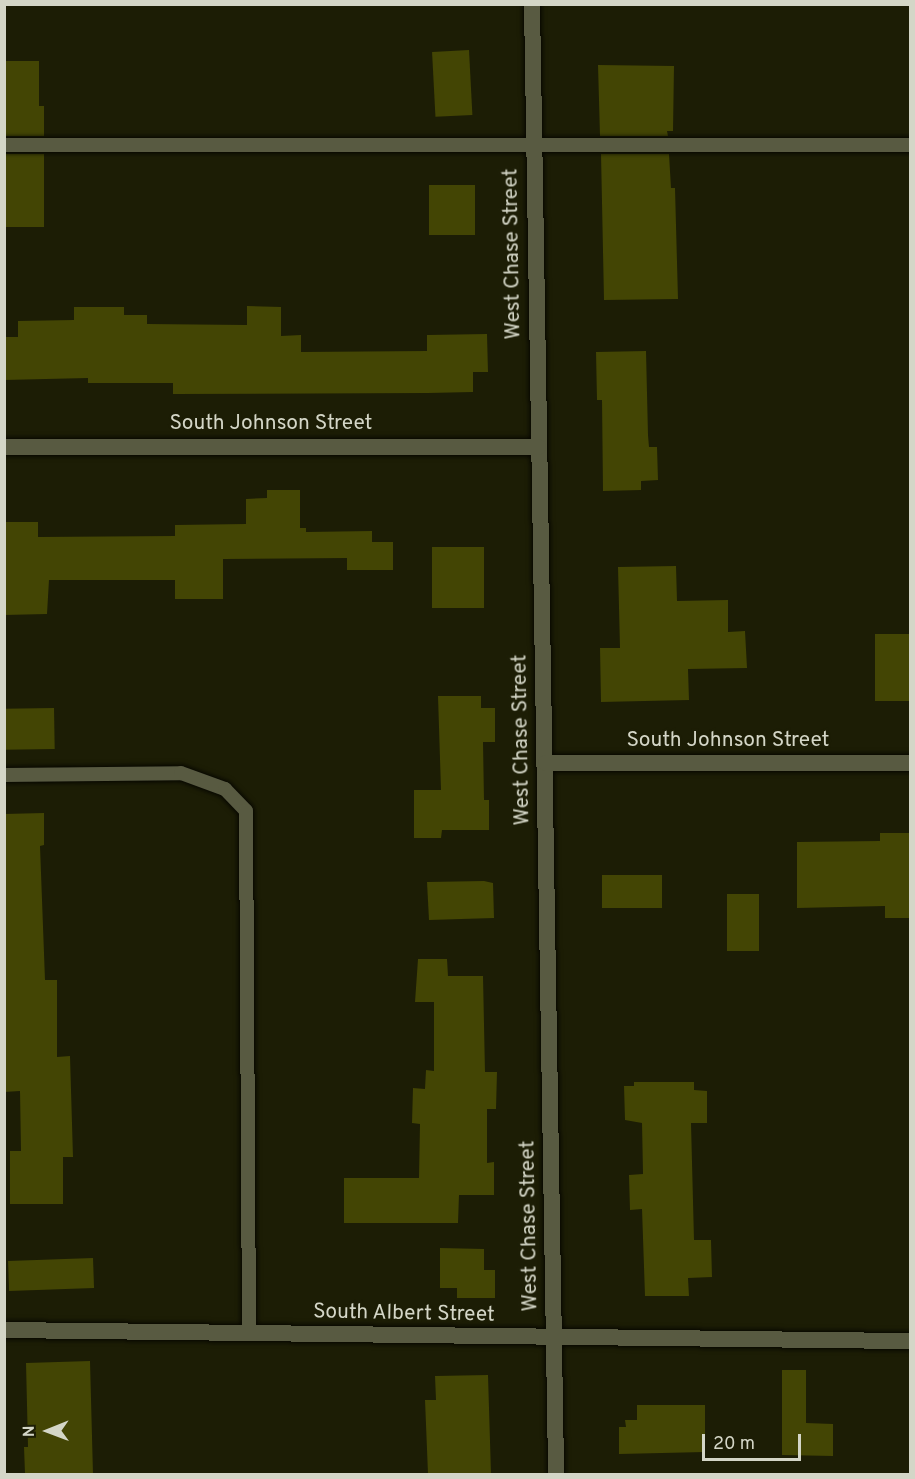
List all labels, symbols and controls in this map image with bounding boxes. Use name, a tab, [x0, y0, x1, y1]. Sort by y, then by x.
street label: West Chase Street	[499, 168, 527, 340]
street label: South Johnson Street	[170, 411, 372, 437]
street label: West Chase Street	[508, 654, 536, 826]
street label: South Johnson Street	[627, 728, 829, 754]
street label: West Chase Street	[516, 1140, 544, 1312]
street label: South Albert Street	[312, 1300, 496, 1328]
north arrow	[18, 1401, 78, 1461]
scale bar	[705, 1422, 804, 1460]
text: N	[20, 1425, 40, 1437]
text: 20 m	[713, 1433, 755, 1456]

